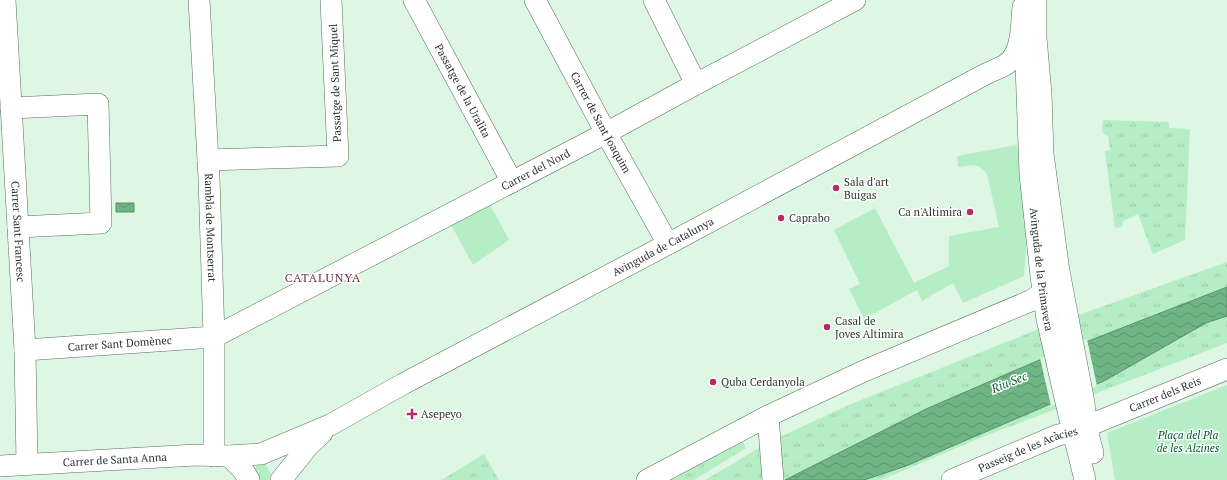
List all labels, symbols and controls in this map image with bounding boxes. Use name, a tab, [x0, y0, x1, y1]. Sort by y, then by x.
street label: Passatge de Sant Miquel	[326, 24, 344, 142]
street label: Passatge de la Uralita	[432, 41, 494, 140]
street label: Carrer de Sant Joaquim	[568, 69, 634, 176]
street label: Carrer del Nord	[499, 146, 572, 193]
street label: Rambla de Montserrat	[202, 173, 219, 282]
place label: Sala d'art Buigas	[844, 175, 889, 202]
street label: Carrer Sant Francesc	[8, 181, 28, 282]
marker: Sala d'art Buigas	[831, 183, 841, 193]
place label: Ca n'Altimira	[898, 205, 962, 219]
marker: Ca n'Altimira	[965, 207, 975, 217]
street label: Avinguda de la Primavera	[1027, 207, 1057, 333]
place label: Caprabo	[789, 211, 830, 225]
marker: Caprabo	[776, 213, 786, 223]
street label: Avinguda de Catalunya	[610, 214, 716, 279]
district label: CATALUNYA	[285, 270, 361, 285]
place label: Casal de Joves Altimira	[835, 314, 904, 341]
marker: Casal de Joves Altimira	[822, 322, 832, 332]
street label: Carrer Sant Domènec	[67, 333, 172, 354]
water label: Riu Sec	[988, 368, 1030, 396]
street label: Carrer dels Reis	[1127, 373, 1203, 415]
place label: Quba Cerdanyola	[721, 375, 805, 389]
marker: Quba Cerdanyola	[708, 377, 718, 387]
place label: Asepeyo	[421, 407, 462, 421]
marker: Asepeyo	[406, 408, 418, 420]
street label: Passeig de les Acàcies	[976, 424, 1080, 475]
park label: Plaça del Pla de les Alzines	[1157, 428, 1220, 455]
street label: Carrer de Santa Anna	[62, 450, 168, 469]

